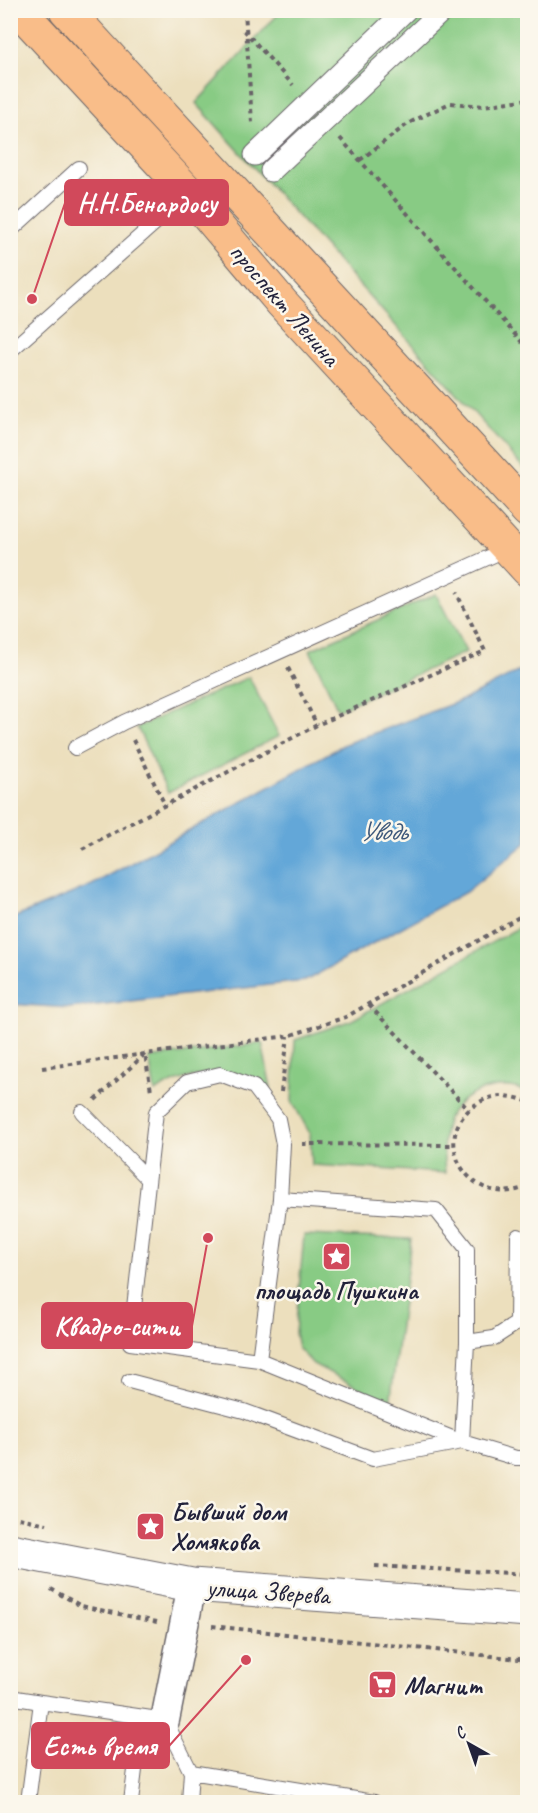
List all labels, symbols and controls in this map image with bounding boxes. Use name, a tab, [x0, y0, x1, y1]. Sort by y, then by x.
callout: Н.Н.Бенардосу	[65, 180, 228, 225]
text: Н.Н.Бенардосу	[77, 186, 220, 220]
street label: проспект Ленина	[222, 236, 348, 374]
water label: Уводь	[359, 814, 409, 848]
place icon: площадь Пушкина	[320, 1240, 352, 1272]
place label: площадь Пушкина	[254, 1274, 420, 1307]
callout: Квадро-сити	[42, 1303, 192, 1348]
text: Квадро-сити	[54, 1309, 182, 1343]
place label: Бывший дом Хомякова	[171, 1495, 288, 1558]
place icon: Бывший дом Хомякова	[134, 1510, 166, 1542]
street label: улица Зверева	[203, 1571, 333, 1612]
supermarket icon: Магнит	[367, 1669, 399, 1701]
place label: Магнит	[404, 1669, 484, 1702]
north arrow	[439, 1714, 499, 1774]
text: С	[451, 1722, 471, 1743]
callout: Есть время	[32, 1723, 169, 1768]
text: Есть время	[43, 1729, 159, 1763]

